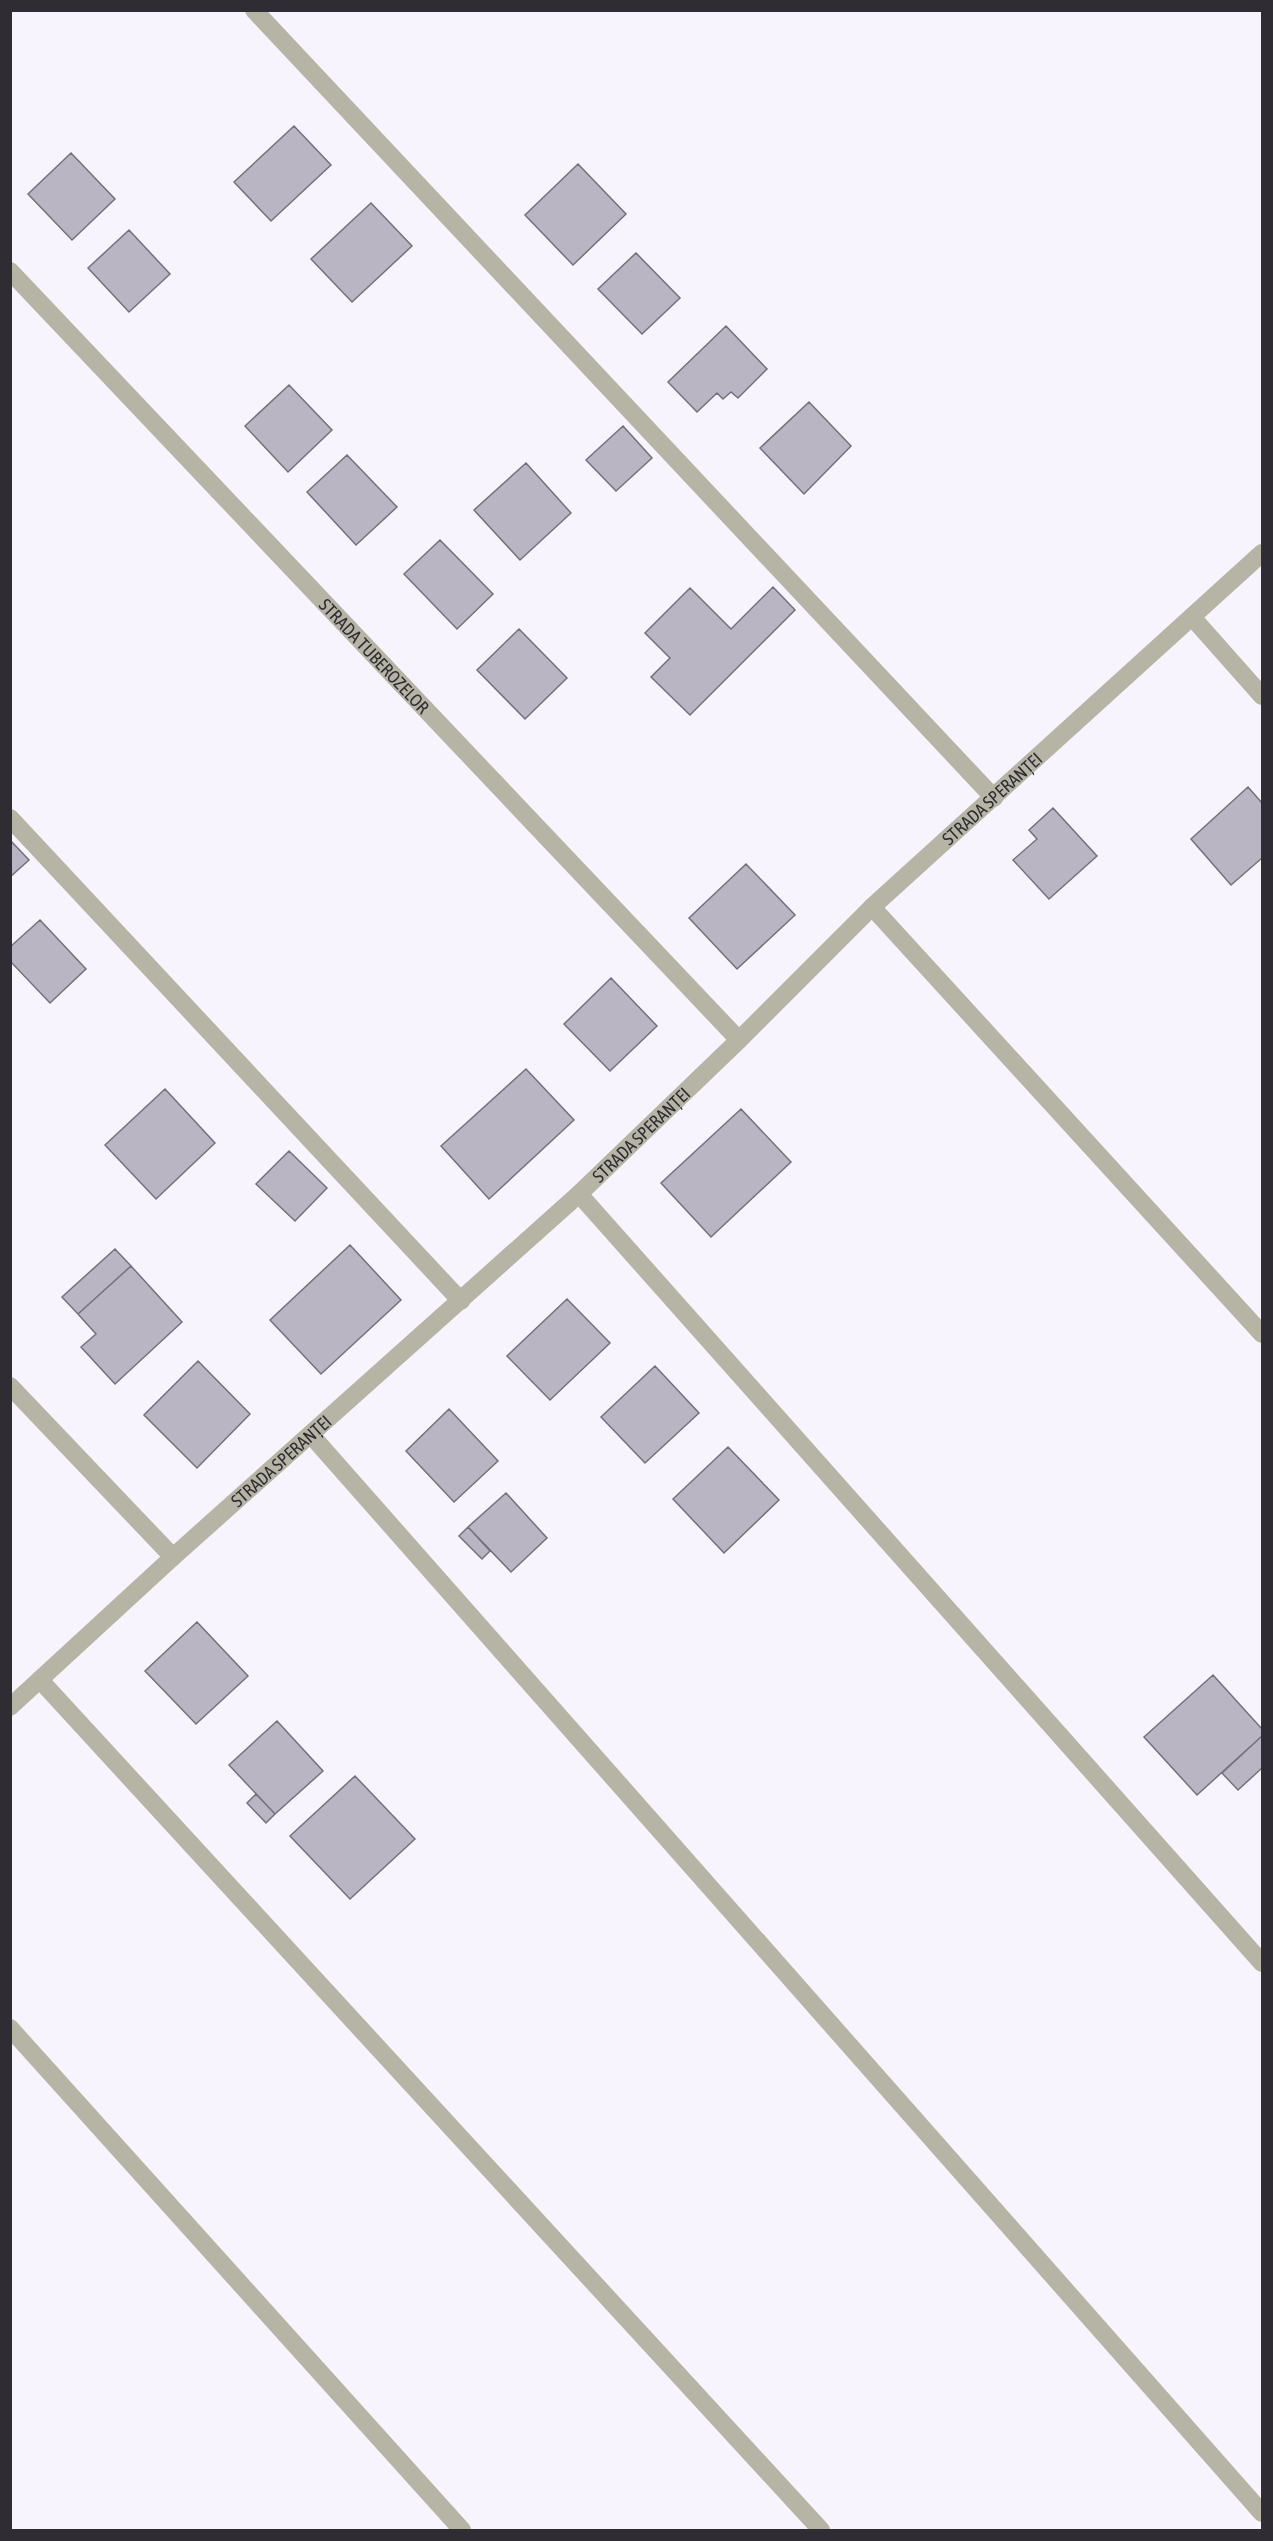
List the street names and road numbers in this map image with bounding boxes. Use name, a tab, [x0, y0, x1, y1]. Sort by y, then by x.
street label: STRADA TUBEROZELOR	[315, 594, 434, 717]
street label: STRADA SPERANȚEI	[938, 748, 1046, 849]
street label: STRADA SPERANȚEI	[588, 1083, 694, 1186]
street label: STRADA SPERANȚEI	[226, 1410, 335, 1511]

